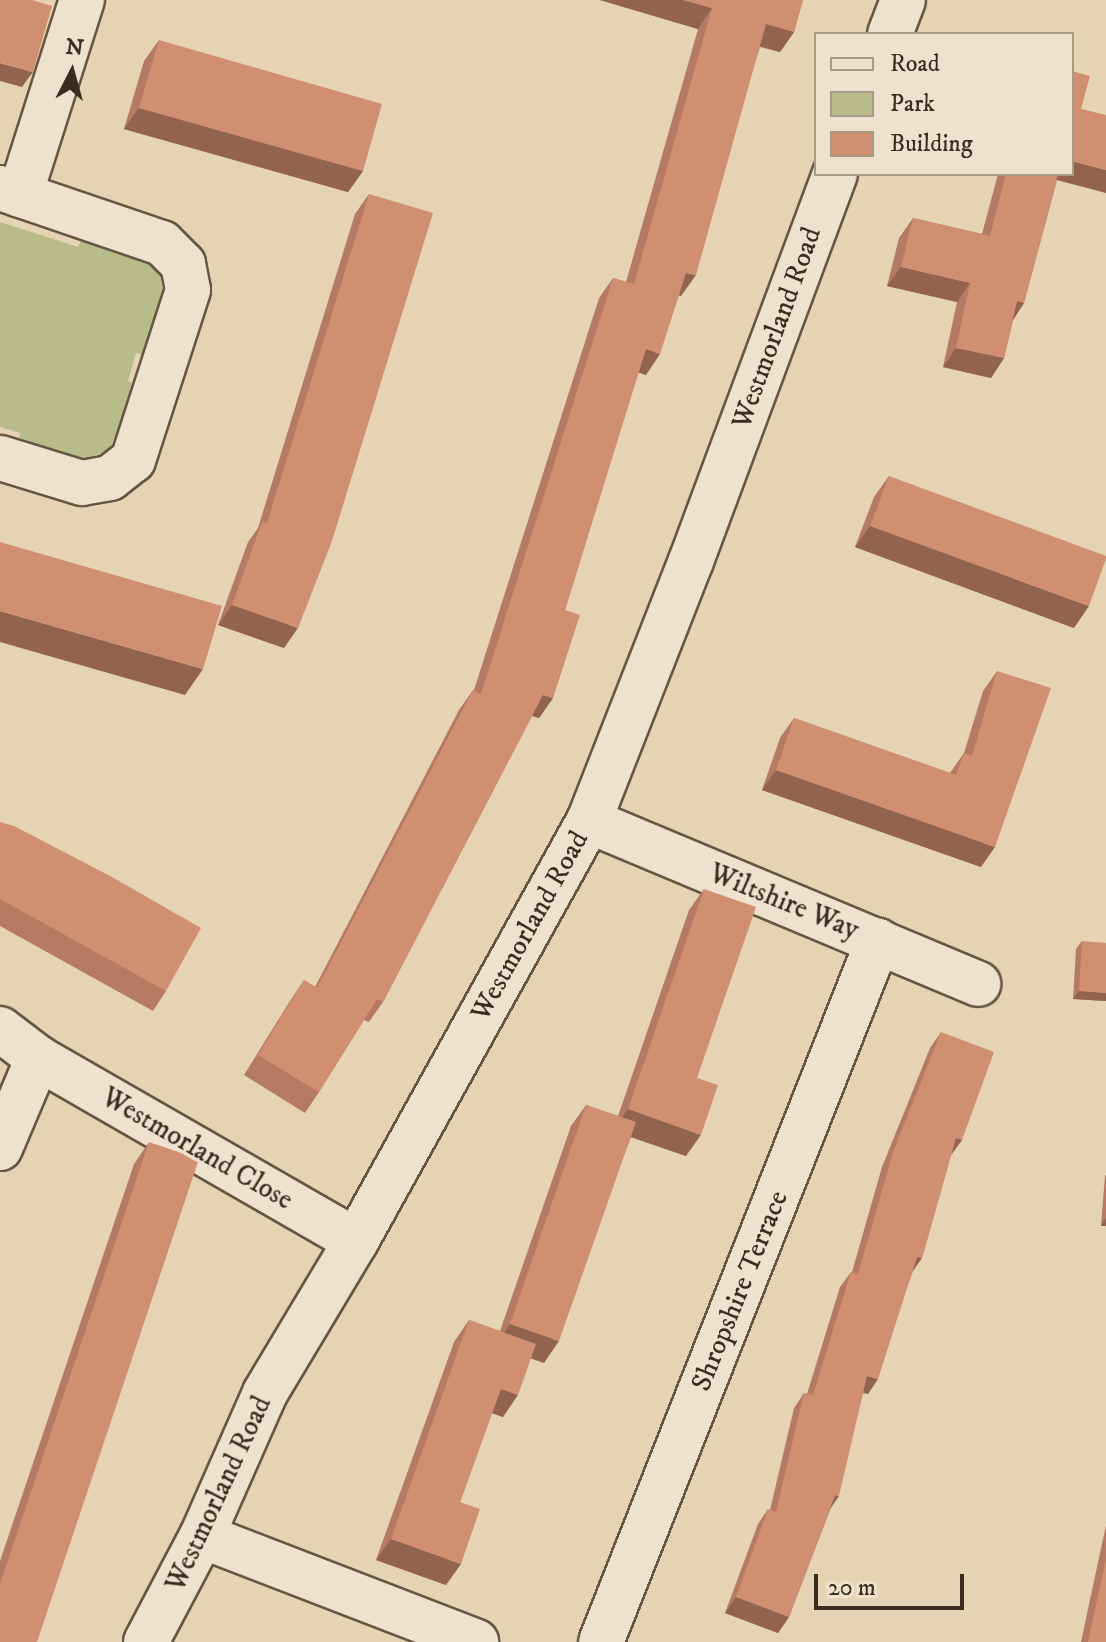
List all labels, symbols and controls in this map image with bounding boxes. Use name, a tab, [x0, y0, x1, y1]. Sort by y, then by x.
north arrow	[32, 32, 112, 112]
legend	[814, 32, 1074, 176]
text: N	[64, 33, 85, 62]
text: Road	[890, 49, 940, 79]
text: Park	[890, 89, 935, 119]
text: Building	[890, 129, 973, 159]
street label: Westmorland Road	[725, 223, 829, 433]
street label: Westmorland Road	[464, 825, 596, 1027]
street label: Wiltshire Way	[704, 857, 864, 947]
street label: Westmorland Close	[95, 1081, 299, 1217]
street label: Shropshire Terrace	[685, 1186, 795, 1396]
street label: Westmorland Road	[159, 1391, 279, 1597]
scale bar	[818, 1558, 968, 1608]
text: 20 m	[828, 1573, 876, 1603]

